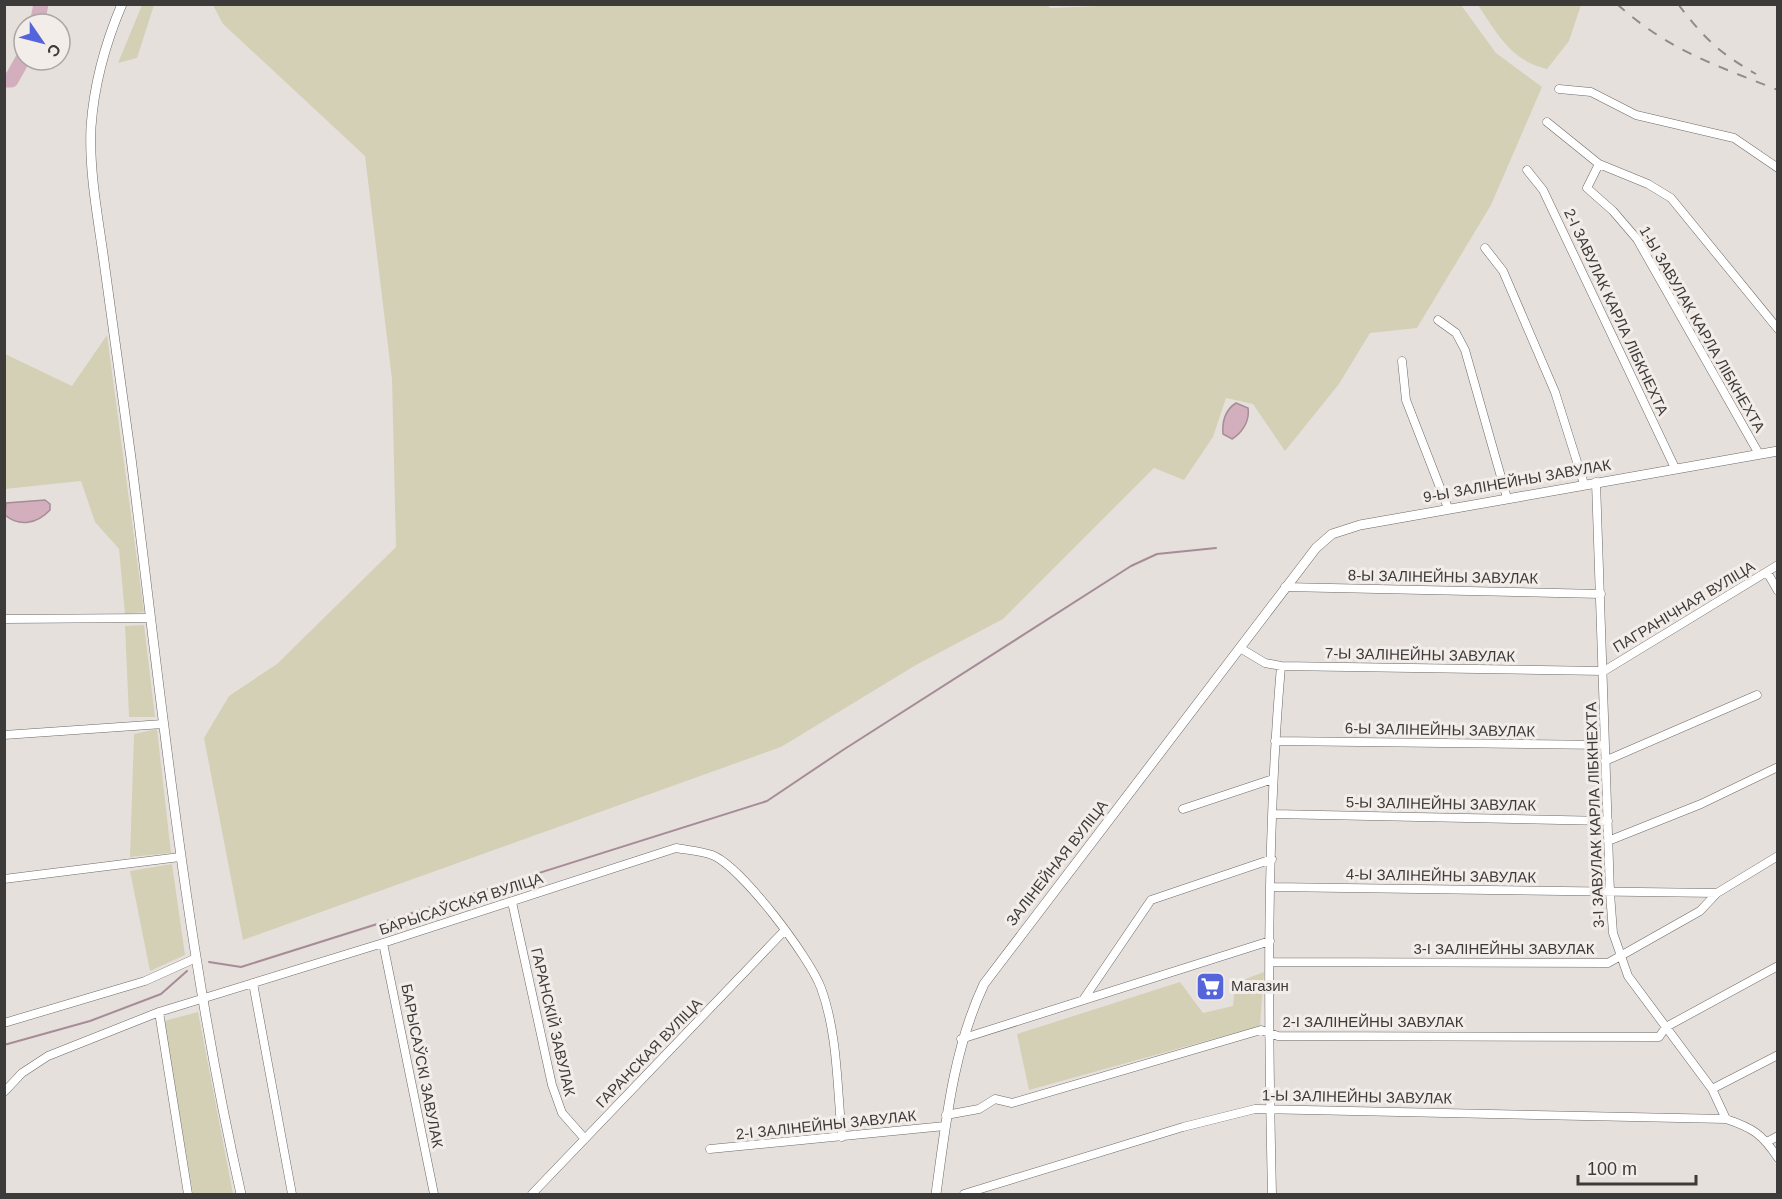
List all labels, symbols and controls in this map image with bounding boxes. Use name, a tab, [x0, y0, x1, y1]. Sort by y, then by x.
north arrow	[12, 12, 72, 72]
text: С	[43, 41, 64, 60]
street label: 2-І ЗАВУЛАК КАРЛА ЛІБКНЕХТА	[1561, 206, 1672, 418]
street label: 1-Ы ЗАВУЛАК КАРЛА ЛІБКНЕХТА	[1636, 223, 1769, 435]
street label: 9-Ы ЗАЛІНЕЙНЫ ЗАВУЛАК	[1422, 456, 1612, 505]
street label: ПАГРАНІЧНАЯ ВУЛІЦА	[1610, 557, 1758, 656]
street label: 8-Ы ЗАЛІНЕЙНЫ ЗАВУЛАК	[1348, 566, 1539, 587]
street label: 7-Ы ЗАЛІНЕЙНЫ ЗАВУЛАК	[1325, 644, 1516, 665]
street label: 3-І ЗАВУЛАК КАРЛА ЛІБКНЕХТА	[1582, 702, 1607, 928]
street label: 6-Ы ЗАЛІНЕЙНЫ ЗАВУЛАК	[1345, 719, 1536, 740]
street label: 5-Ы ЗАЛІНЕЙНЫ ЗАВУЛАК	[1346, 793, 1537, 814]
street label: ЗАЛІНЕЙНАЯ ВУЛІЦА	[1002, 797, 1111, 929]
street label: 4-Ы ЗАЛІНЕЙНЫ ЗАВУЛАК	[1346, 865, 1537, 886]
street label: БАРЫСАЎСКАЯ ВУЛІЦА	[377, 869, 545, 938]
street label: 3-І ЗАЛІНЕЙНЫ ЗАВУЛАК	[1413, 940, 1595, 957]
street label: ГАРАНСКІЙ ЗАВУЛАК	[528, 946, 579, 1098]
supermarket icon: Магазин	[1194, 970, 1226, 1002]
place label: Магазин	[1231, 977, 1289, 994]
street label: БАРЫСАЎСКІ ЗАВУЛАК	[398, 982, 447, 1150]
street label: ГАРАНСКАЯ ВУЛІЦА	[592, 995, 705, 1111]
street label: 2-І ЗАЛІНЕЙНЫ ЗАВУЛАК	[1282, 1013, 1464, 1030]
street label: 1-Ы ЗАЛІНЕЙНЫ ЗАВУЛАК	[1262, 1086, 1453, 1107]
street label: 2-І ЗАЛІНЕЙНЫ ЗАВУЛАК	[735, 1107, 917, 1142]
scale bar	[1578, 1148, 1696, 1186]
text: 100 m	[1587, 1159, 1637, 1179]

